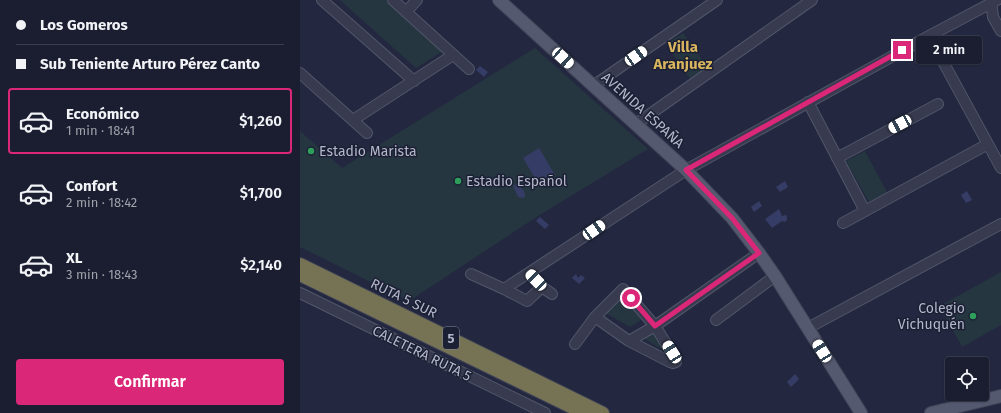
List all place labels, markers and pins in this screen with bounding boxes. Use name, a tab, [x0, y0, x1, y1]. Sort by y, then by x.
place label: Estadio Marista	[319, 143, 417, 160]
marker: Estadio Marista	[306, 146, 316, 156]
place label: Estadio Español	[466, 173, 567, 190]
marker: Estadio Español	[453, 176, 463, 186]
place label: Colegio Vichuquén	[898, 300, 965, 333]
marker: Colegio Vichuquén	[968, 311, 978, 321]

